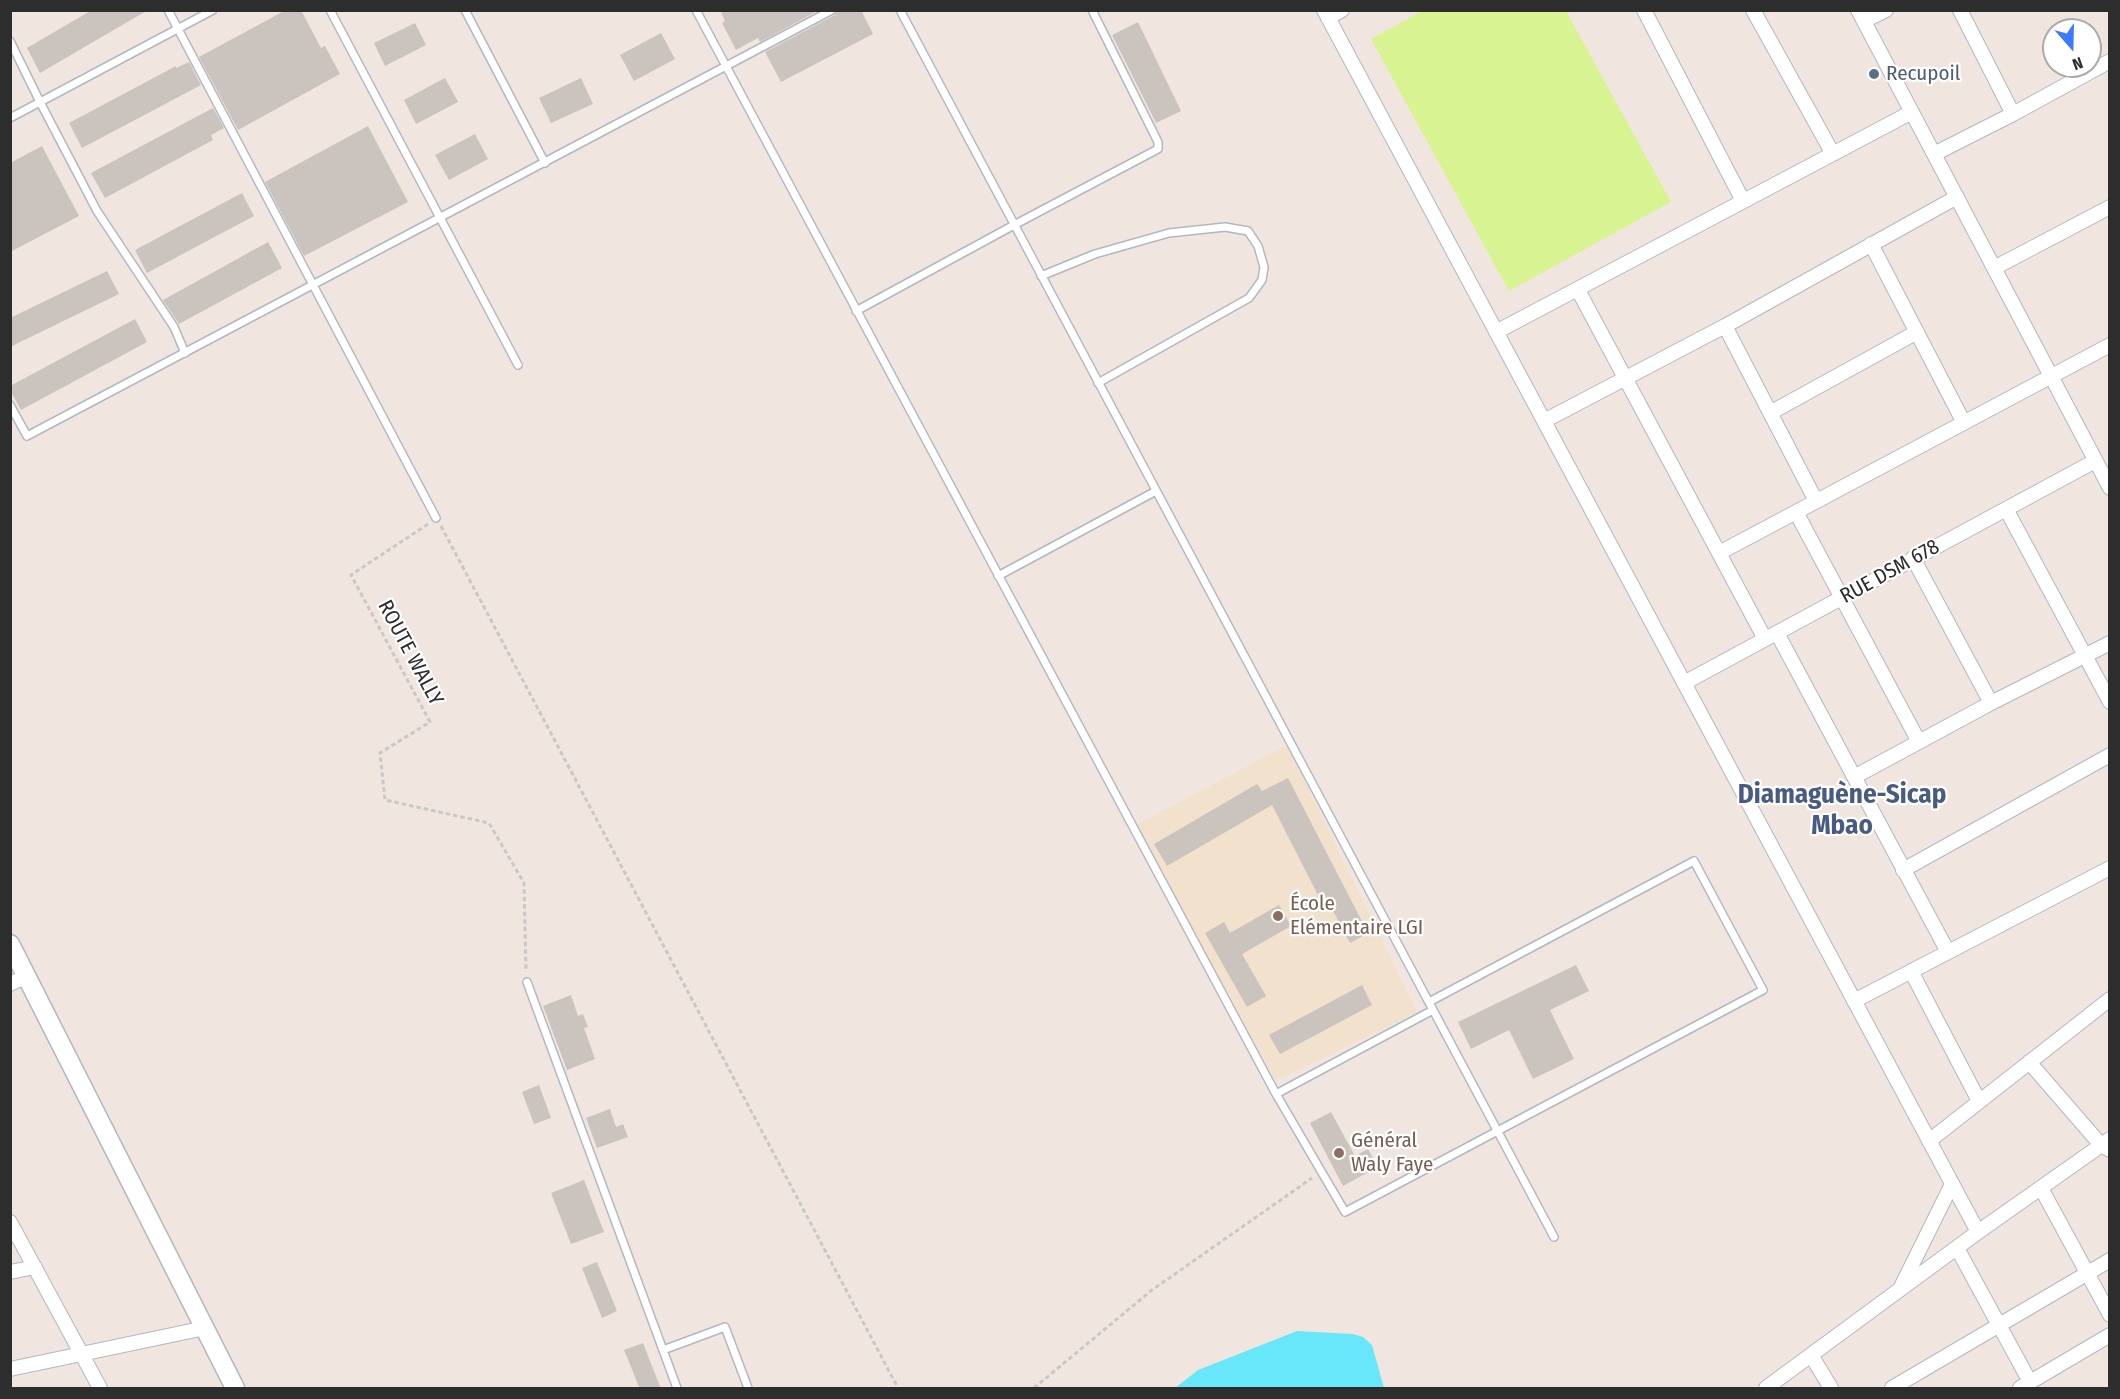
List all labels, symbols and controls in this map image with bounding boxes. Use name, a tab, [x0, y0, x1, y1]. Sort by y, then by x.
north arrow	[2042, 18, 2102, 78]
text: N	[2070, 53, 2085, 74]
place label: Recupoil	[1886, 61, 1960, 87]
marker: Recupoil	[1867, 67, 1881, 81]
street label: RUE DSM 678	[1836, 534, 1944, 610]
street label: ROUTE WALLY	[372, 596, 448, 710]
district label: Diamaguène-Sicap Mbao	[1738, 779, 1946, 842]
place label: École Elémentaire LGI	[1290, 891, 1423, 941]
marker: École Elémentaire LGI	[1271, 909, 1285, 923]
place label: Général Waly Faye	[1351, 1128, 1433, 1178]
marker: Général Waly Faye	[1332, 1146, 1346, 1160]

